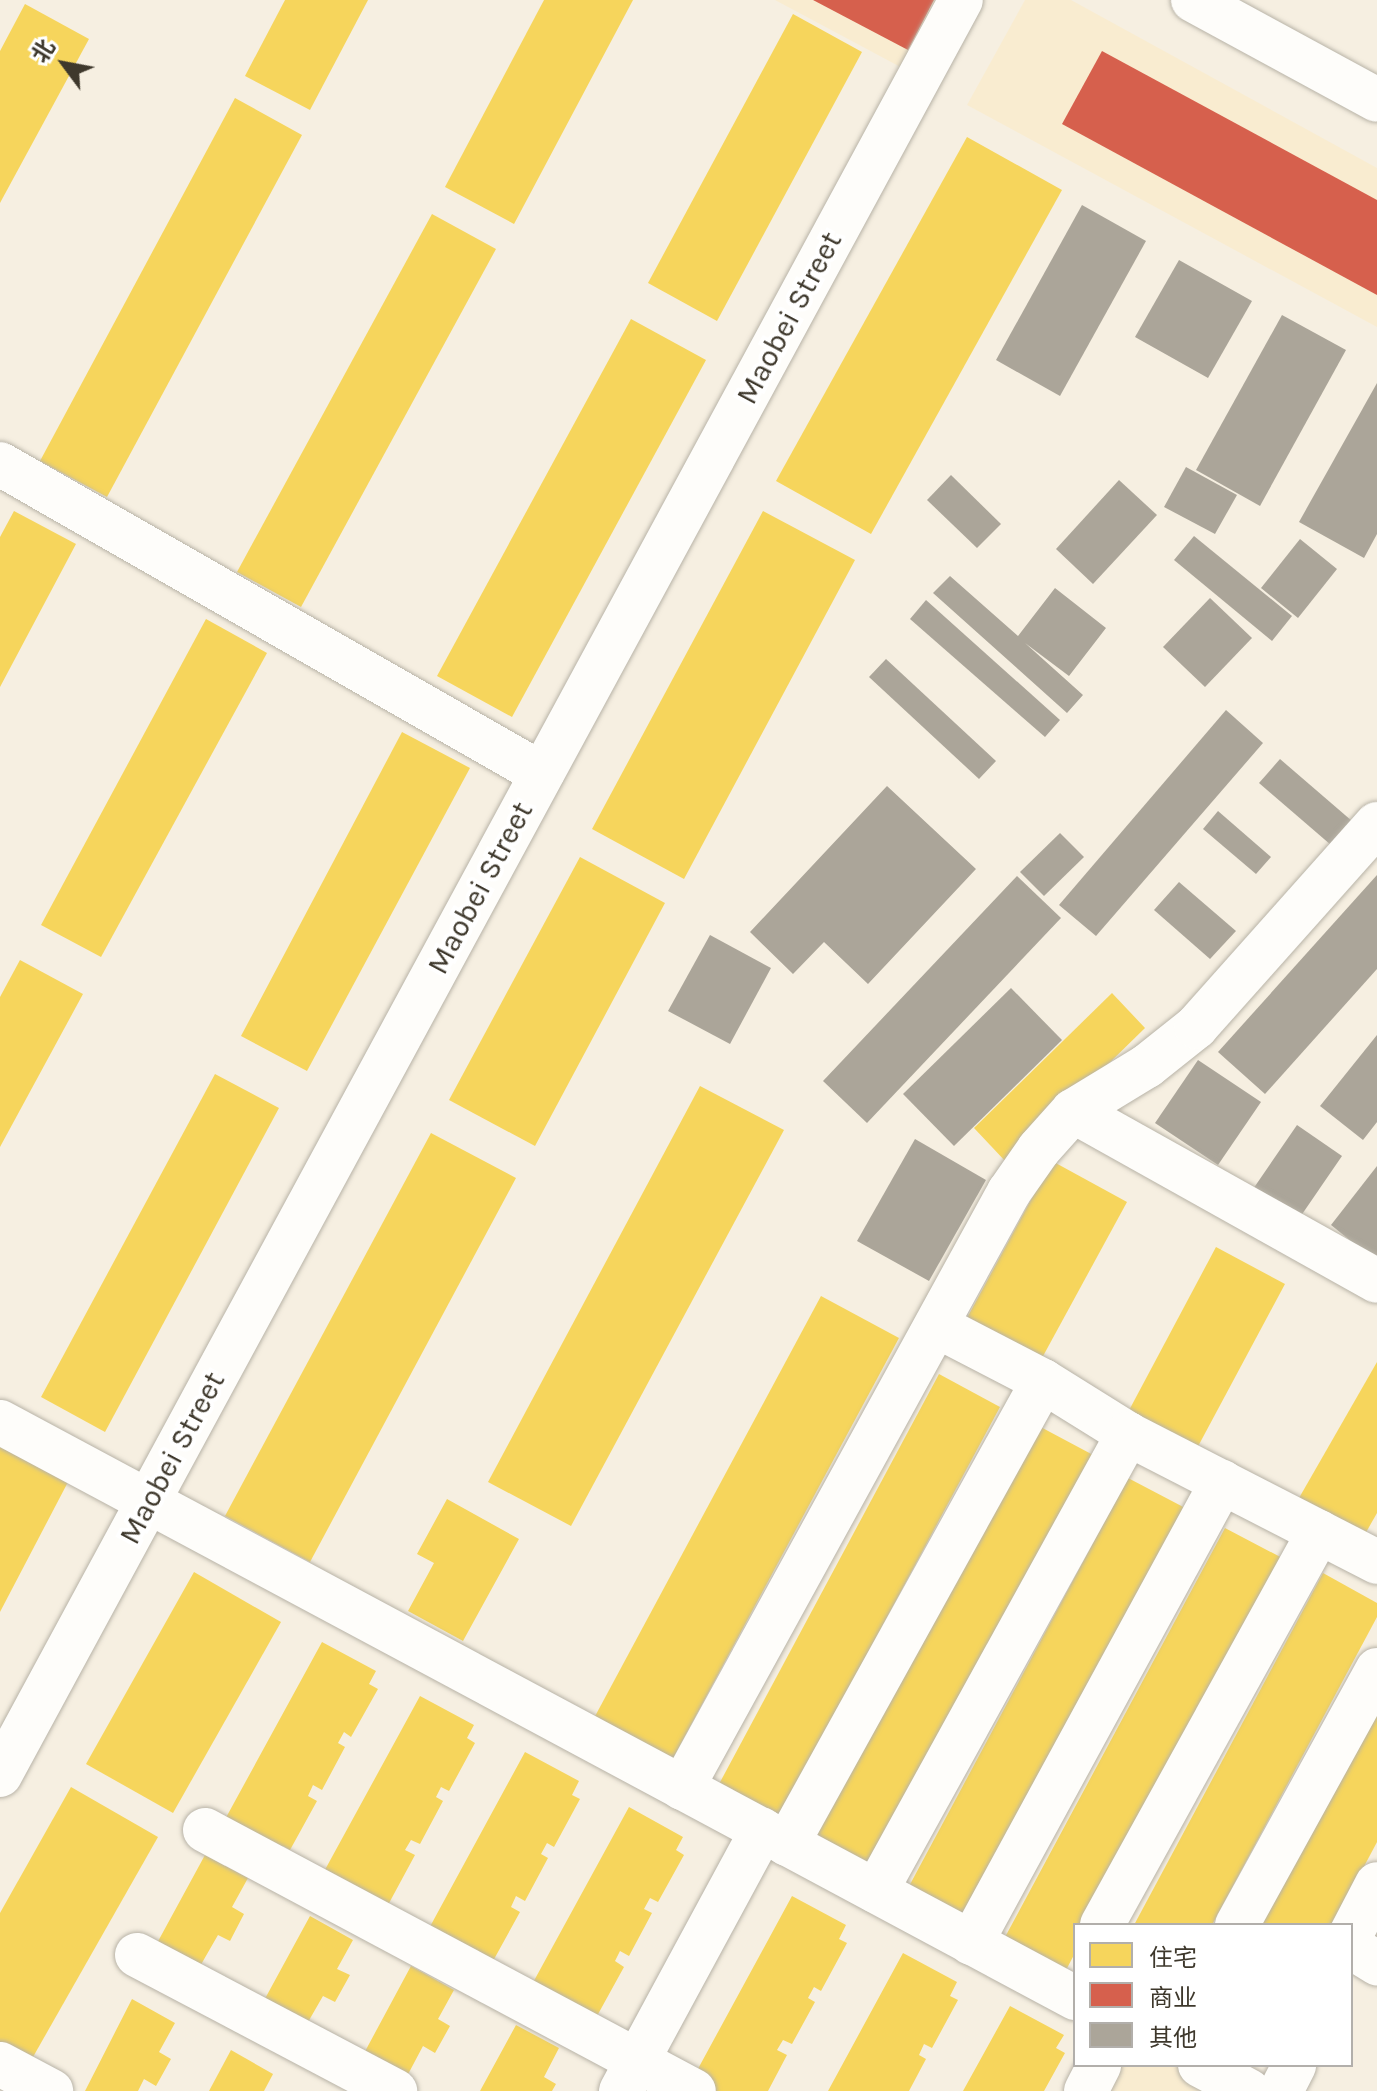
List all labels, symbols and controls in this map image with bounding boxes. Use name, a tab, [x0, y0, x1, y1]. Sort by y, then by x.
north arrow	[24, 24, 104, 104]
text: 北	[27, 35, 61, 68]
street label: Maobei Street	[729, 226, 849, 410]
street label: Maobei Street	[420, 796, 540, 980]
street label: Maobei Street	[112, 1366, 232, 1550]
legend	[1073, 1923, 1353, 2067]
text: 住宅	[1149, 1944, 1197, 1972]
text: 商业	[1149, 1984, 1197, 2012]
text: 其他	[1149, 2024, 1197, 2052]

